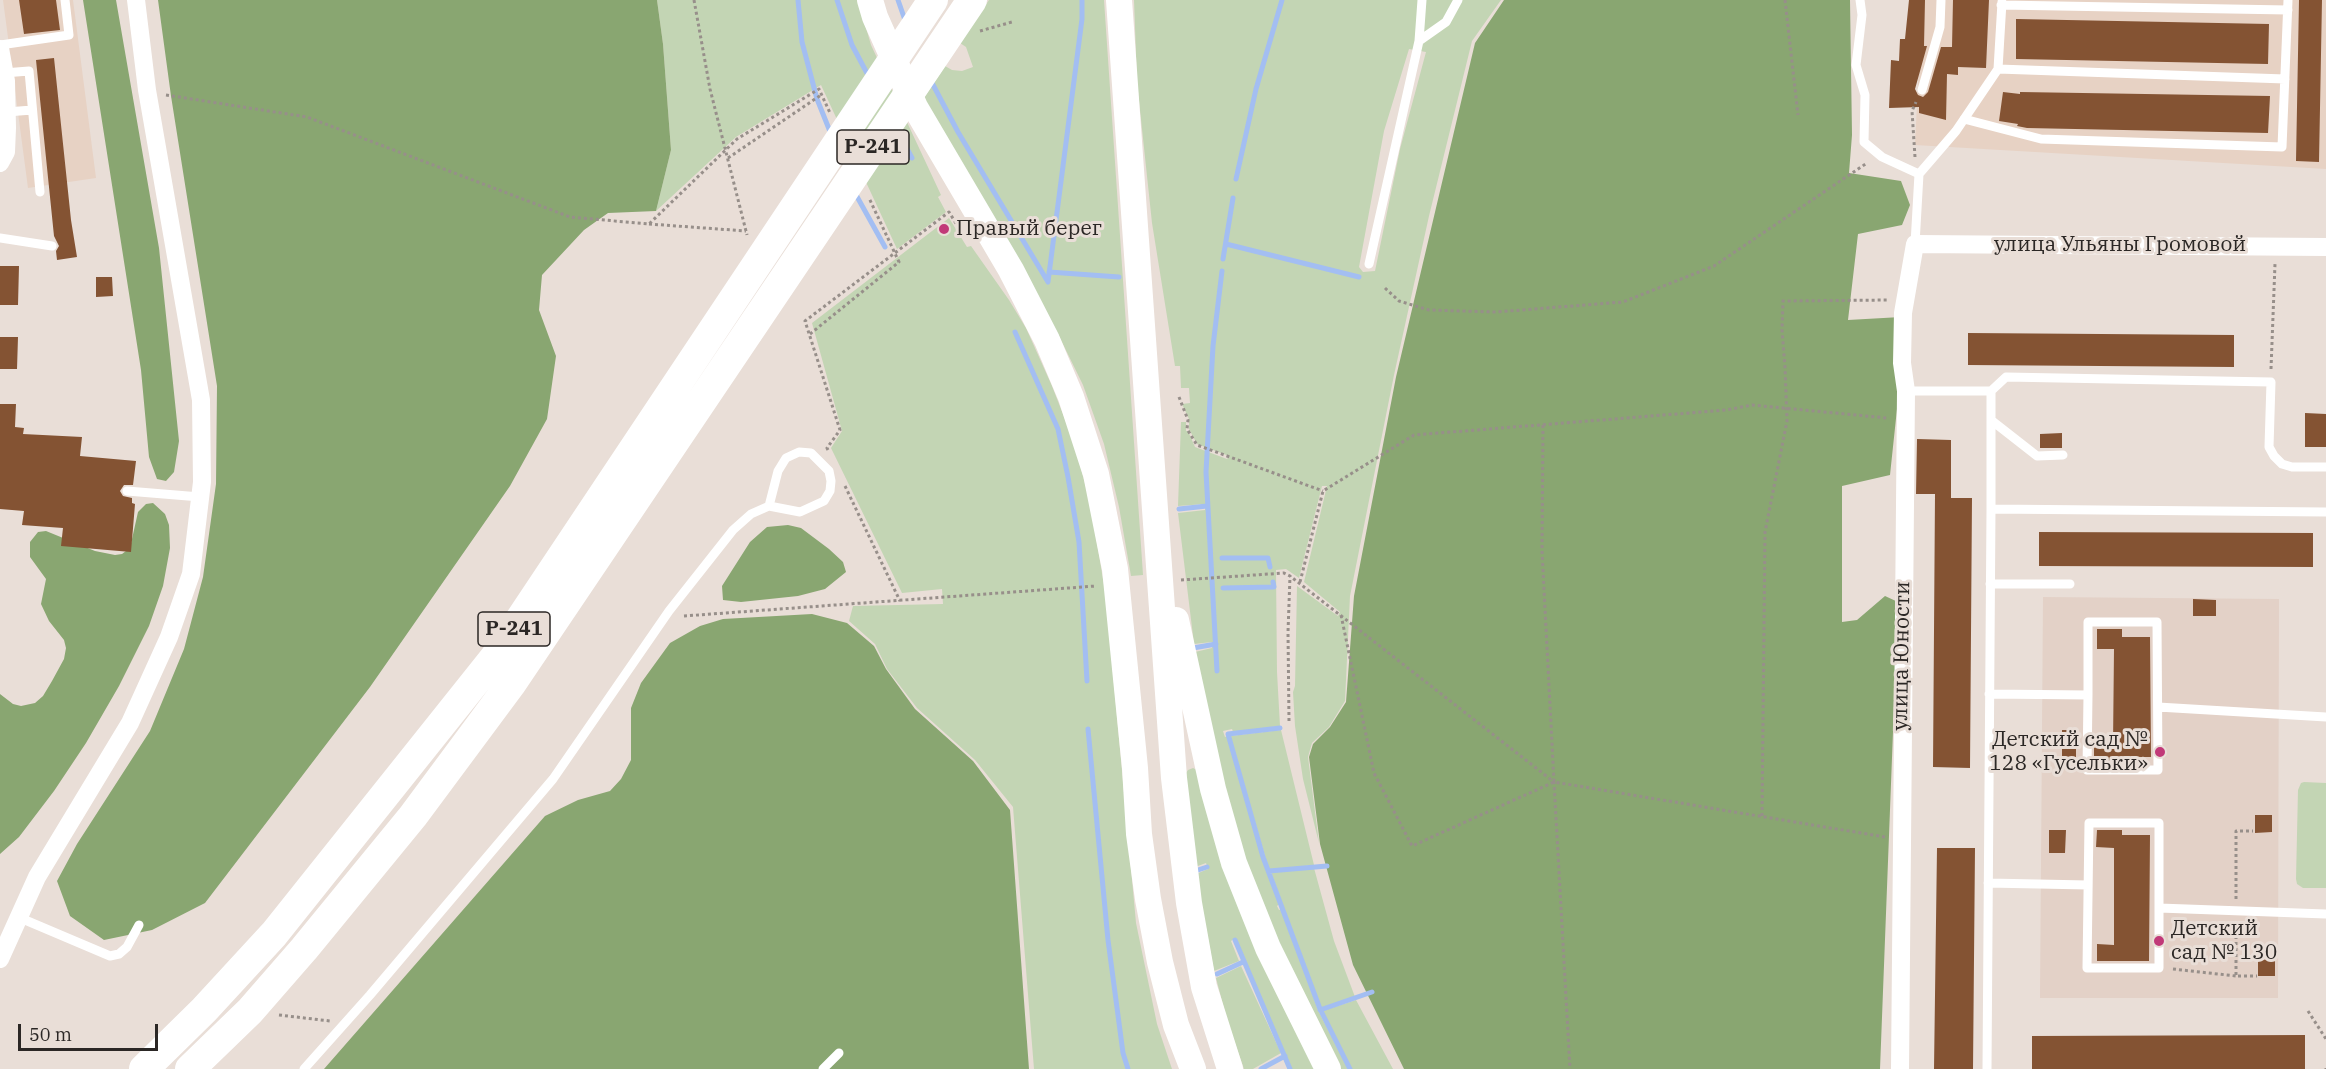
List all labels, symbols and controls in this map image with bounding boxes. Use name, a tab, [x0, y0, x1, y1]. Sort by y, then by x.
road number: Р-241	[837, 130, 909, 164]
place label: Правый берег	[956, 216, 1102, 242]
marker: Правый берег	[937, 222, 951, 236]
street label: улица Ульяны Громовой	[1994, 232, 2246, 258]
street label: улица Юности	[1888, 581, 1916, 731]
road number: Р-241	[478, 612, 550, 646]
place label: Детский сад № 128 «Гусельки»	[1989, 727, 2148, 777]
marker: Детский сад № 128 «Гусельки»	[2153, 745, 2167, 759]
place label: Детский сад № 130	[2171, 916, 2277, 966]
marker: Детский сад № 130	[2152, 934, 2166, 948]
scale bar	[21, 1012, 160, 1050]
text: 50 m	[29, 1023, 72, 1046]

